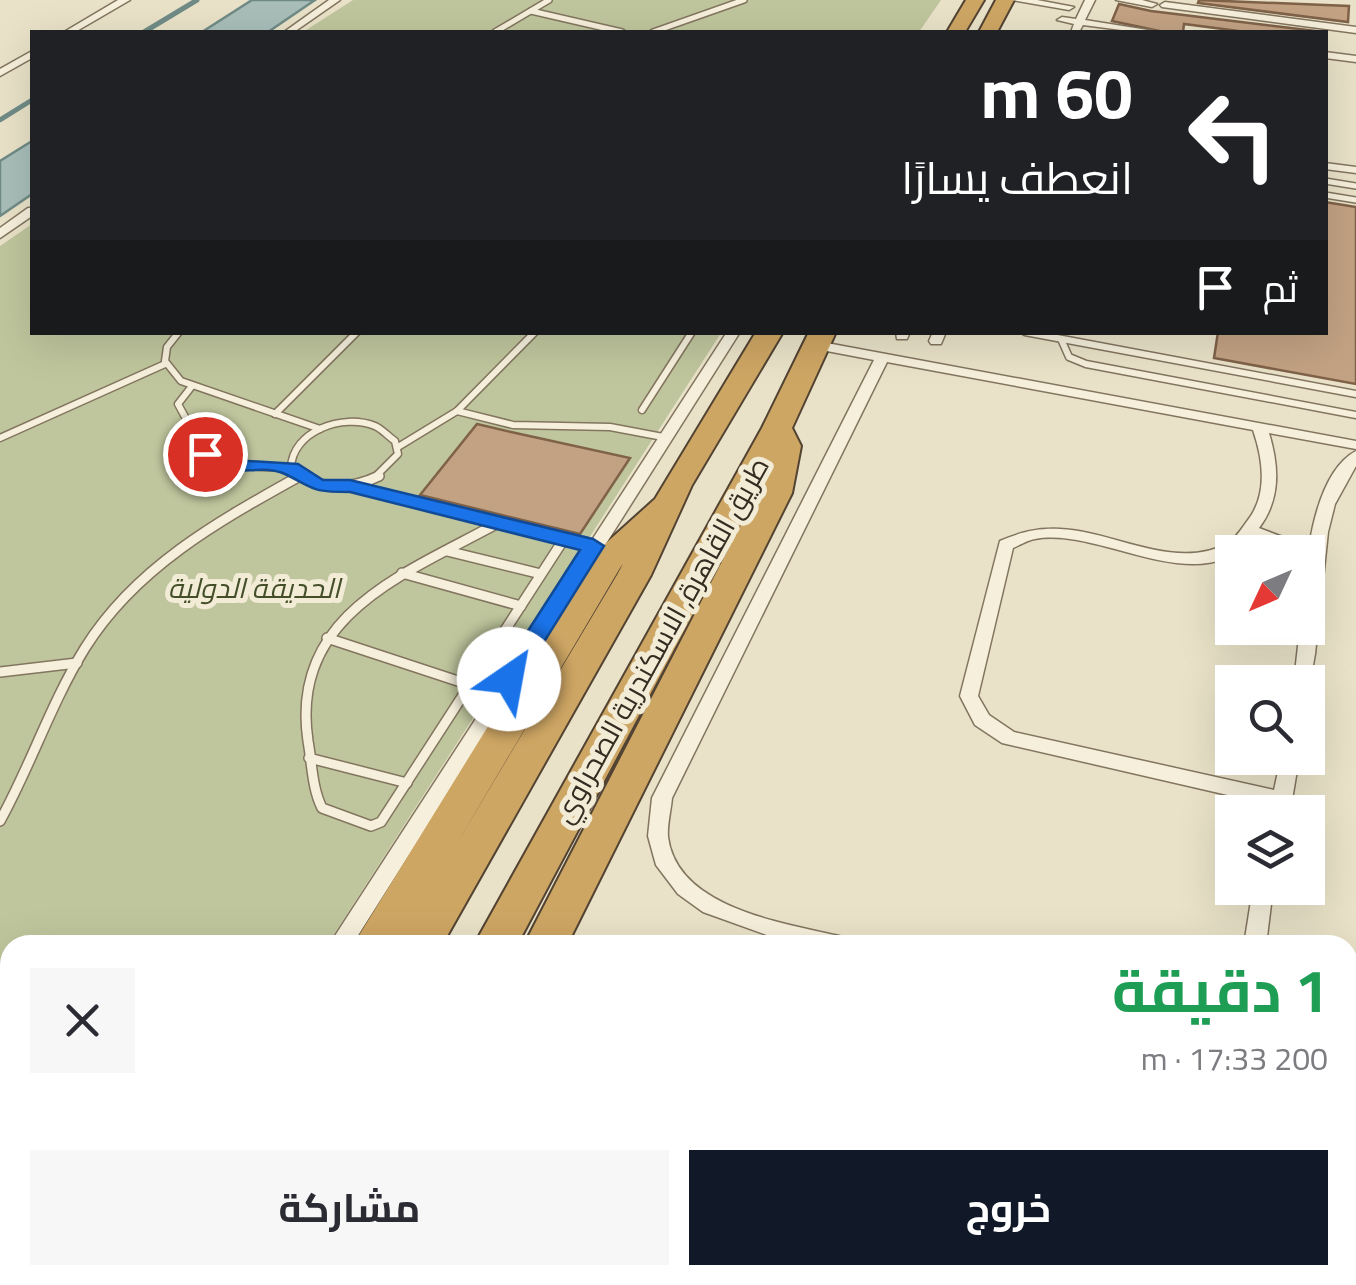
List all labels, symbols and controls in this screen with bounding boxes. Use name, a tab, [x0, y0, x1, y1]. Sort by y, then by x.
text: 60 m	[981, 27, 1133, 158]
icon: left	[1168, 70, 1298, 200]
text: انعطف يسارًا	[901, 135, 1133, 220]
text: ثم	[1263, 252, 1298, 324]
icon: arrive	[1188, 260, 1243, 315]
pin	[163, 412, 248, 497]
icon: arrive	[178, 427, 233, 482]
street label: طريق القاهرة, الاسكندرية الصحراوي	[538, 447, 784, 833]
north arrow	[1215, 535, 1325, 645]
map controls	[1215, 535, 1325, 905]
park label: الحديقة الدولية	[168, 562, 343, 614]
position arrow	[457, 627, 561, 731]
button: search	[1215, 665, 1325, 775]
button: layers	[1215, 795, 1325, 905]
text: 1 دقيقة	[1112, 934, 1328, 1046]
button: close	[30, 968, 135, 1073]
text: 200 m · 17:33	[1141, 1028, 1328, 1088]
button: مشاركة	[30, 1150, 669, 1265]
button: خروج	[689, 1150, 1328, 1265]

